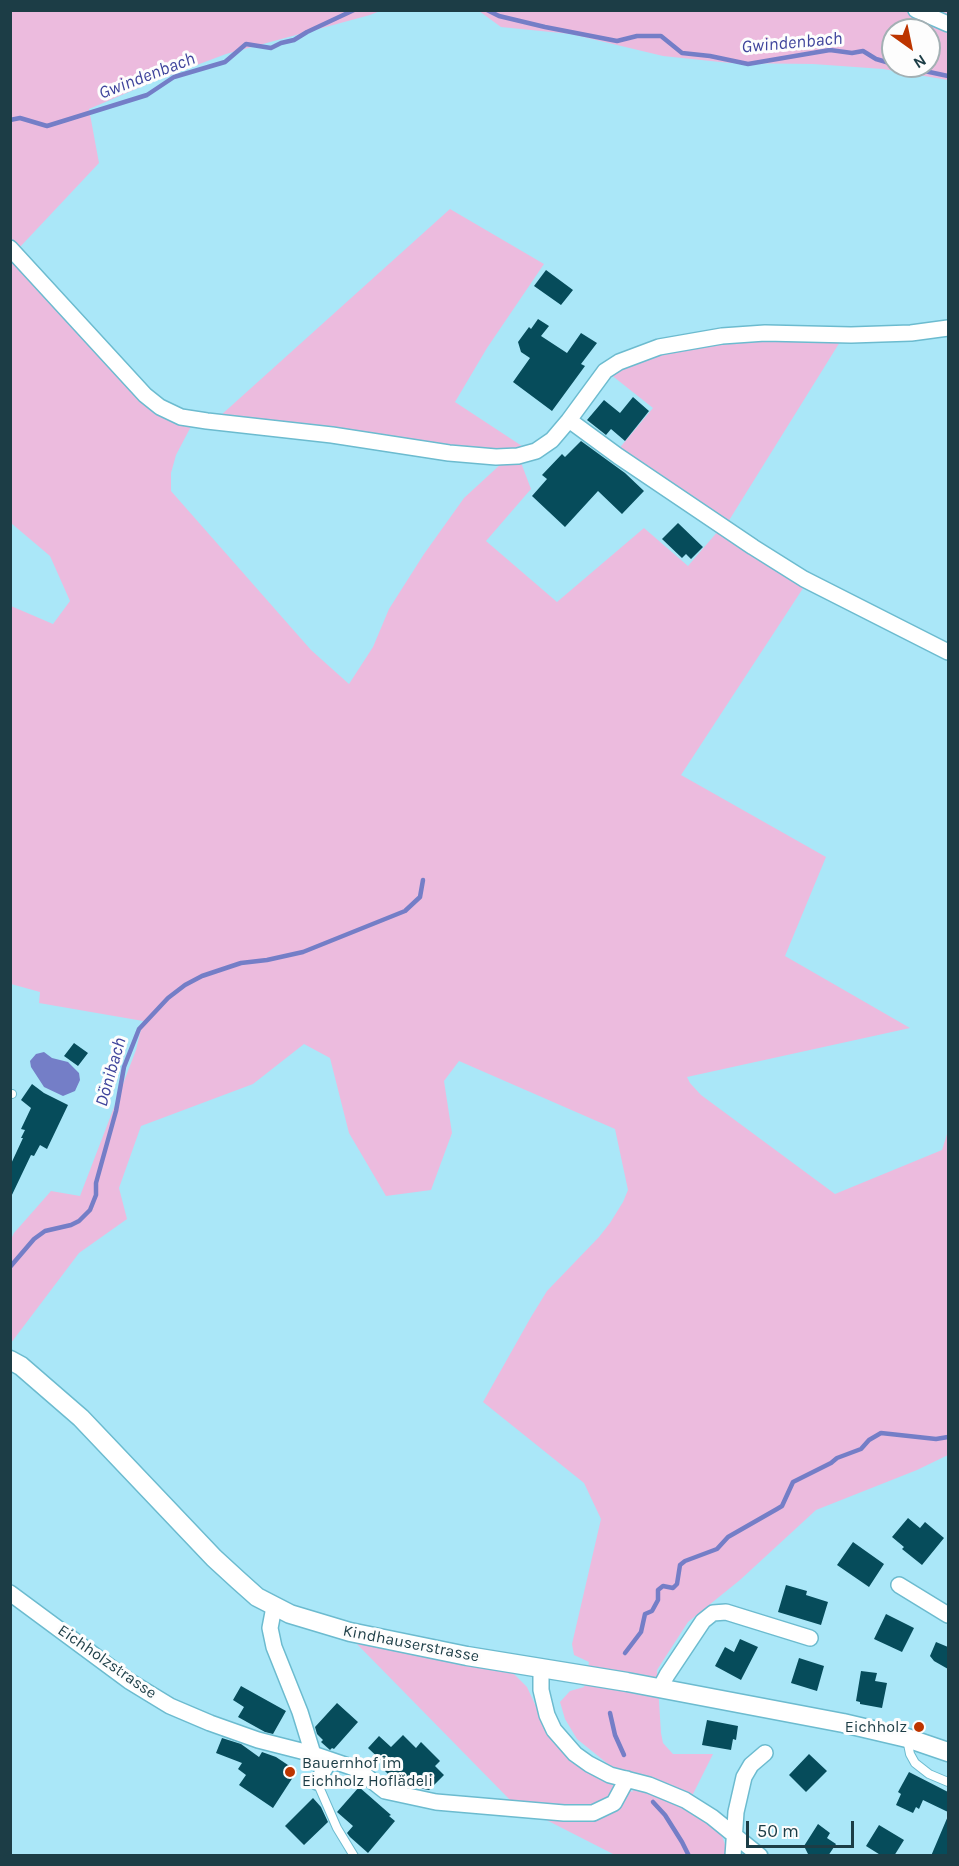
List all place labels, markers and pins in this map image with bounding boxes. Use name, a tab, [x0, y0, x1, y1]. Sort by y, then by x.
place label: Eichholz	[845, 1717, 907, 1737]
marker: Eichholz	[912, 1720, 926, 1734]
place label: Bauernhof im Eichholz Hoflädeli	[302, 1753, 433, 1791]
marker: Bauernhof im Eichholz Hoflädeli	[283, 1765, 297, 1779]

